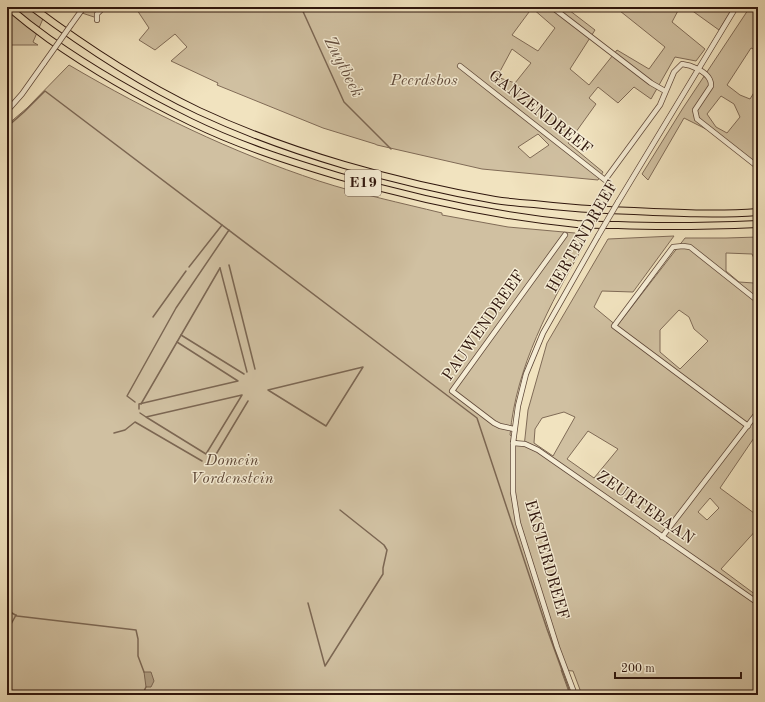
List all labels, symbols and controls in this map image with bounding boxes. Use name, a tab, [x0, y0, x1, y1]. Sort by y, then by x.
water label: Zuytbeek	[320, 34, 366, 100]
street label: GANZENDREEF	[485, 68, 595, 158]
park label: Peerdsbos	[389, 73, 458, 89]
road number: E19	[345, 170, 381, 196]
street label: HERTENDREEF	[544, 178, 622, 296]
street label: PAUWENDREEF	[440, 268, 528, 384]
park label: Domein Vordenstein	[190, 453, 274, 487]
street label: ZEURTEBAAN	[593, 468, 697, 548]
street label: EKSTERDREEF	[521, 498, 571, 622]
scale bar	[615, 654, 741, 680]
text: 200 m	[621, 663, 655, 675]

